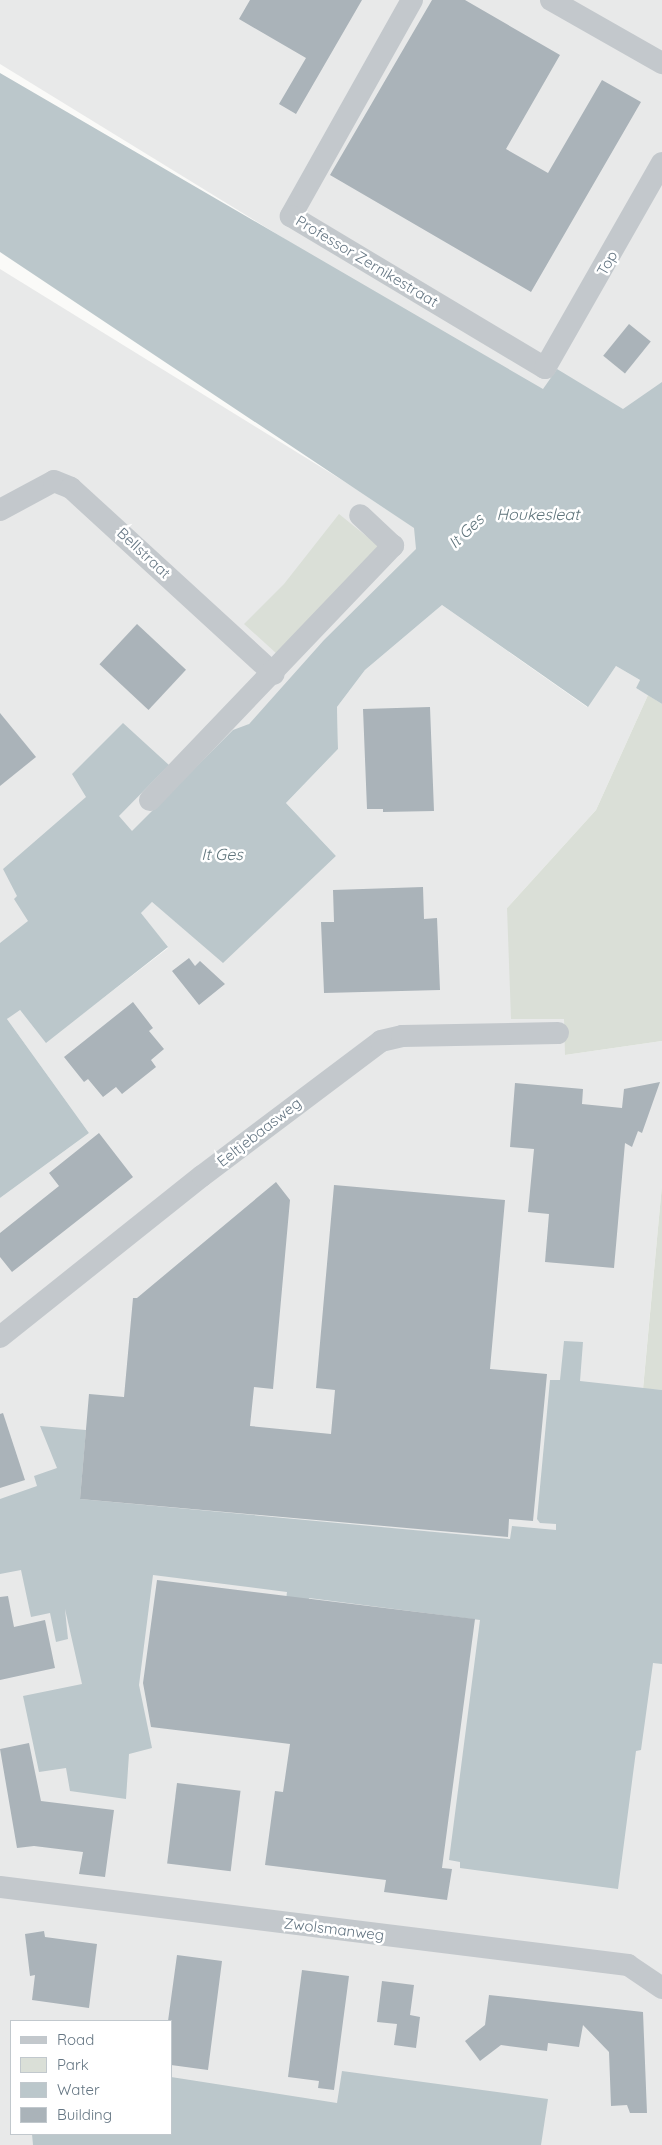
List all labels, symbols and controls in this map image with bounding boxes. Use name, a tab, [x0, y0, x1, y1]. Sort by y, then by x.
street label: Professor Zernikestraat	[293, 211, 441, 311]
street label: Top	[593, 248, 621, 278]
water label: Houkesleat	[497, 504, 579, 524]
water label: It Ges	[444, 510, 488, 552]
street label: Bellstraat	[114, 524, 174, 582]
water label: It Ges	[201, 844, 243, 864]
street label: Eeltjebaasweg	[213, 1094, 305, 1170]
street label: Zwolsmanweg	[283, 1914, 385, 1944]
legend	[10, 2020, 172, 2135]
text: Road	[57, 2030, 94, 2049]
text: Park	[57, 2055, 89, 2074]
text: Water	[57, 2080, 100, 2099]
text: Building	[57, 2105, 112, 2124]

